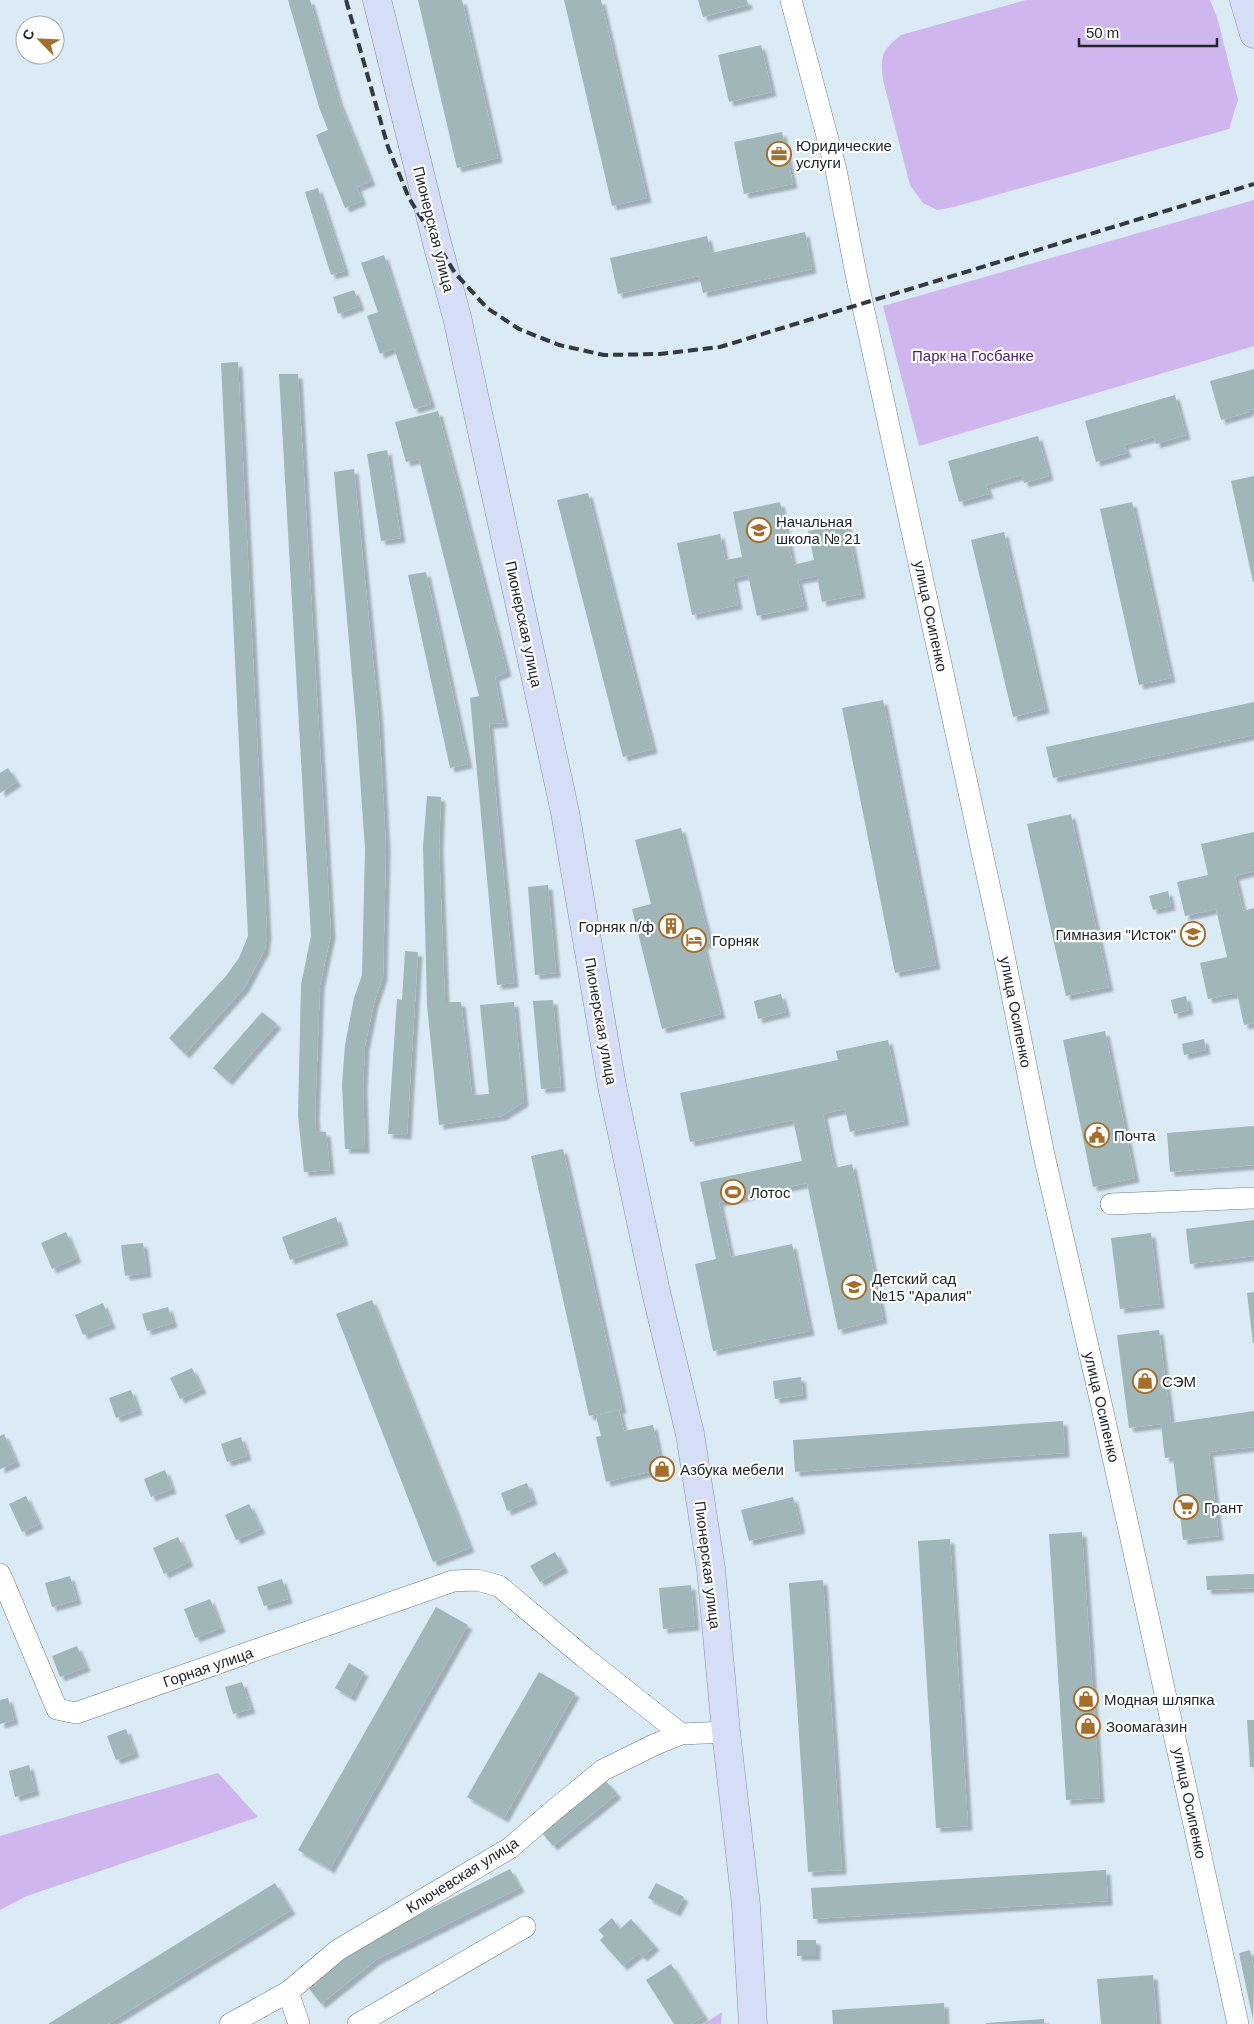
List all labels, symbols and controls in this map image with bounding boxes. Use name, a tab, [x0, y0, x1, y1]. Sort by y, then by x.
north arrow	[15, 15, 65, 65]
scale bar	[1079, 15, 1216, 47]
text: 50 m	[1086, 24, 1119, 41]
text: С	[19, 27, 37, 43]
place label: Юридические услуги	[796, 137, 892, 171]
office icon: Юридические услуги	[766, 141, 792, 167]
street label: Пионерская улица	[410, 164, 458, 294]
park label: Парк на Госбанке	[912, 347, 1034, 364]
place label: Начальная школа № 21	[776, 513, 861, 547]
school or university icon: Начальная школа № 21	[746, 517, 772, 543]
street label: Пионерская улица	[502, 559, 546, 689]
street label: улица Осипенко	[911, 559, 951, 673]
building icon: Горняк п/ф	[658, 913, 684, 939]
place label: Горняк п/ф	[578, 918, 654, 935]
school or university icon: Гимназия "Исток"	[1180, 921, 1206, 947]
place label: Гимназия "Исток"	[1055, 926, 1176, 943]
hotel icon: Горняк	[681, 927, 707, 953]
place label: Горняк	[712, 932, 759, 949]
street label: улица Осипенко	[997, 955, 1035, 1069]
street label: Пионерская улица	[581, 956, 621, 1087]
public building icon: Почта	[1084, 1122, 1110, 1148]
place label: Почта	[1114, 1127, 1156, 1144]
sports icon: Лотос	[720, 1179, 746, 1205]
place label: Лотос	[750, 1184, 791, 1201]
place label: Детский сад №15 "Аралия"	[872, 1270, 972, 1304]
school or university icon: Детский сад №15 "Аралия"	[841, 1274, 867, 1300]
street label: улица Осипенко	[1081, 1350, 1123, 1464]
shop icon: СЭМ	[1132, 1368, 1158, 1394]
place label: СЭМ	[1162, 1373, 1196, 1390]
shop icon: Азбука мебели	[649, 1456, 675, 1482]
place label: Азбука мебели	[680, 1461, 784, 1478]
supermarket icon: Грант	[1173, 1494, 1199, 1520]
place label: Грант	[1204, 1499, 1243, 1516]
street label: Пионерская улица	[692, 1500, 724, 1631]
street label: Горная улица	[161, 1643, 256, 1690]
shop icon: Модная шляпка	[1073, 1686, 1099, 1712]
place label: Модная шляпка	[1104, 1691, 1215, 1708]
shop icon: Зоомагазин	[1075, 1713, 1101, 1739]
place label: Зоомагазин	[1106, 1718, 1187, 1735]
street label: улица Осипенко	[1170, 1746, 1210, 1860]
street label: Ключевская улица	[403, 1833, 522, 1916]

